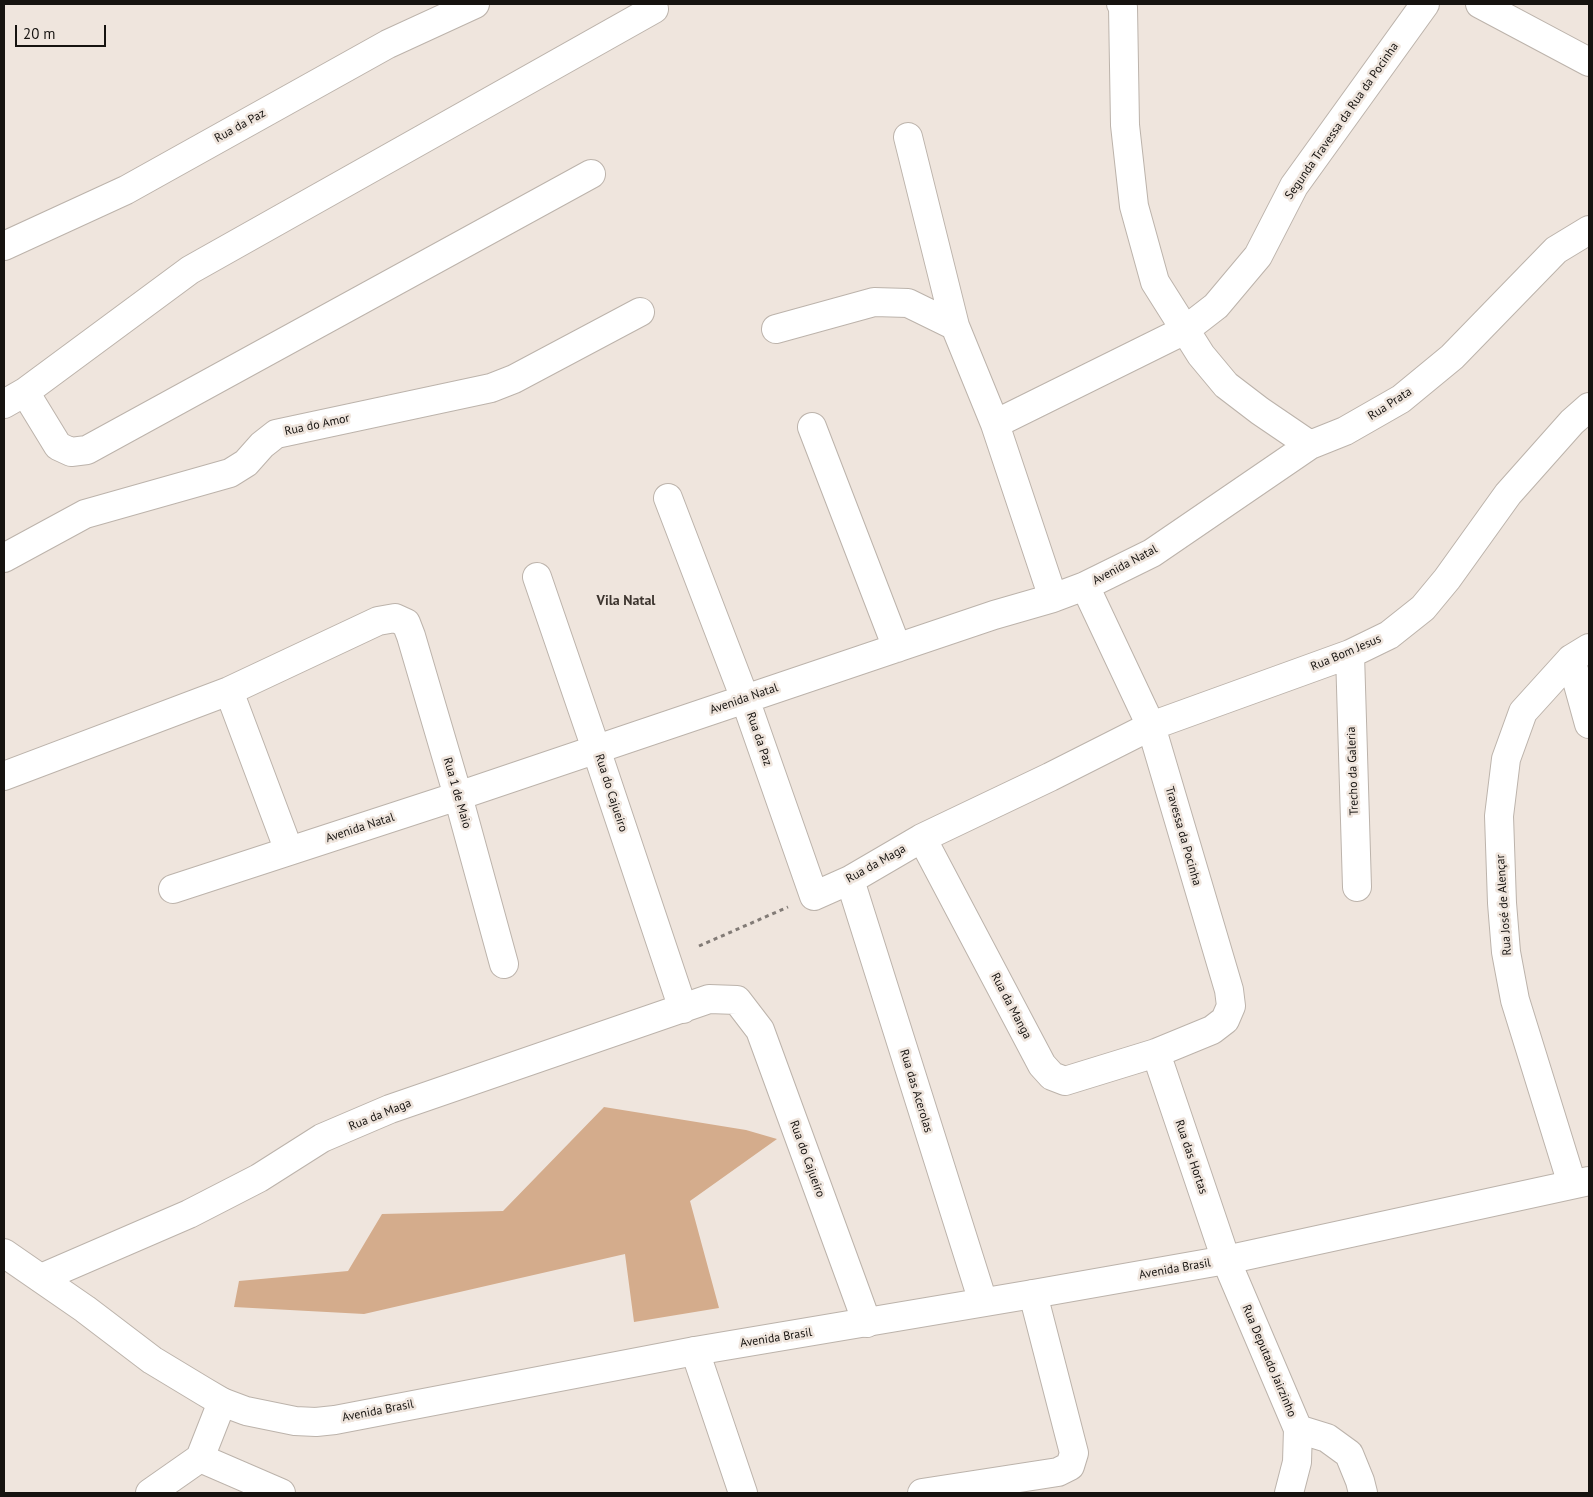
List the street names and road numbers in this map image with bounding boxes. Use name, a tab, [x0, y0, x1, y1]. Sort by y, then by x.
street label: Segunda Travessa da Rua da Pocinha	[1282, 40, 1402, 202]
street label: Rua da Paz	[212, 106, 268, 146]
street label: Rua Prata	[1366, 385, 1414, 423]
street label: Rua do Amor	[283, 411, 351, 439]
street label: Avenida Natal	[1090, 542, 1160, 588]
street label: Rua Bom Jesus	[1309, 632, 1383, 674]
street label: Avenida Natal	[708, 681, 780, 717]
street label: Rua da Paz	[743, 710, 775, 768]
street label: Trecho da Galeria	[1344, 726, 1362, 816]
street label: Rua do Cajueiro	[592, 752, 630, 834]
street label: Rua 1 de Maio	[440, 756, 474, 830]
street label: Travessa da Pocinha	[1162, 785, 1204, 887]
street label: Avenida Natal	[324, 810, 396, 846]
street label: Rua da Maga	[844, 842, 908, 886]
street label: Rua José de Alençar	[1493, 854, 1515, 956]
street label: Rua da Manga	[988, 971, 1034, 1041]
street label: Rua das Acerolas	[896, 1048, 936, 1134]
street label: Rua da Maga	[347, 1096, 413, 1134]
street label: Rua das Hortas	[1172, 1118, 1210, 1196]
street label: Rua do Cajueiro	[786, 1119, 828, 1199]
street label: Avenida Brasil	[1138, 1256, 1212, 1282]
street label: Rua Deputado Jairzinho	[1239, 1303, 1299, 1419]
street label: Avenida Brasil	[739, 1325, 813, 1351]
street label: Avenida Brasil	[341, 1397, 415, 1425]

